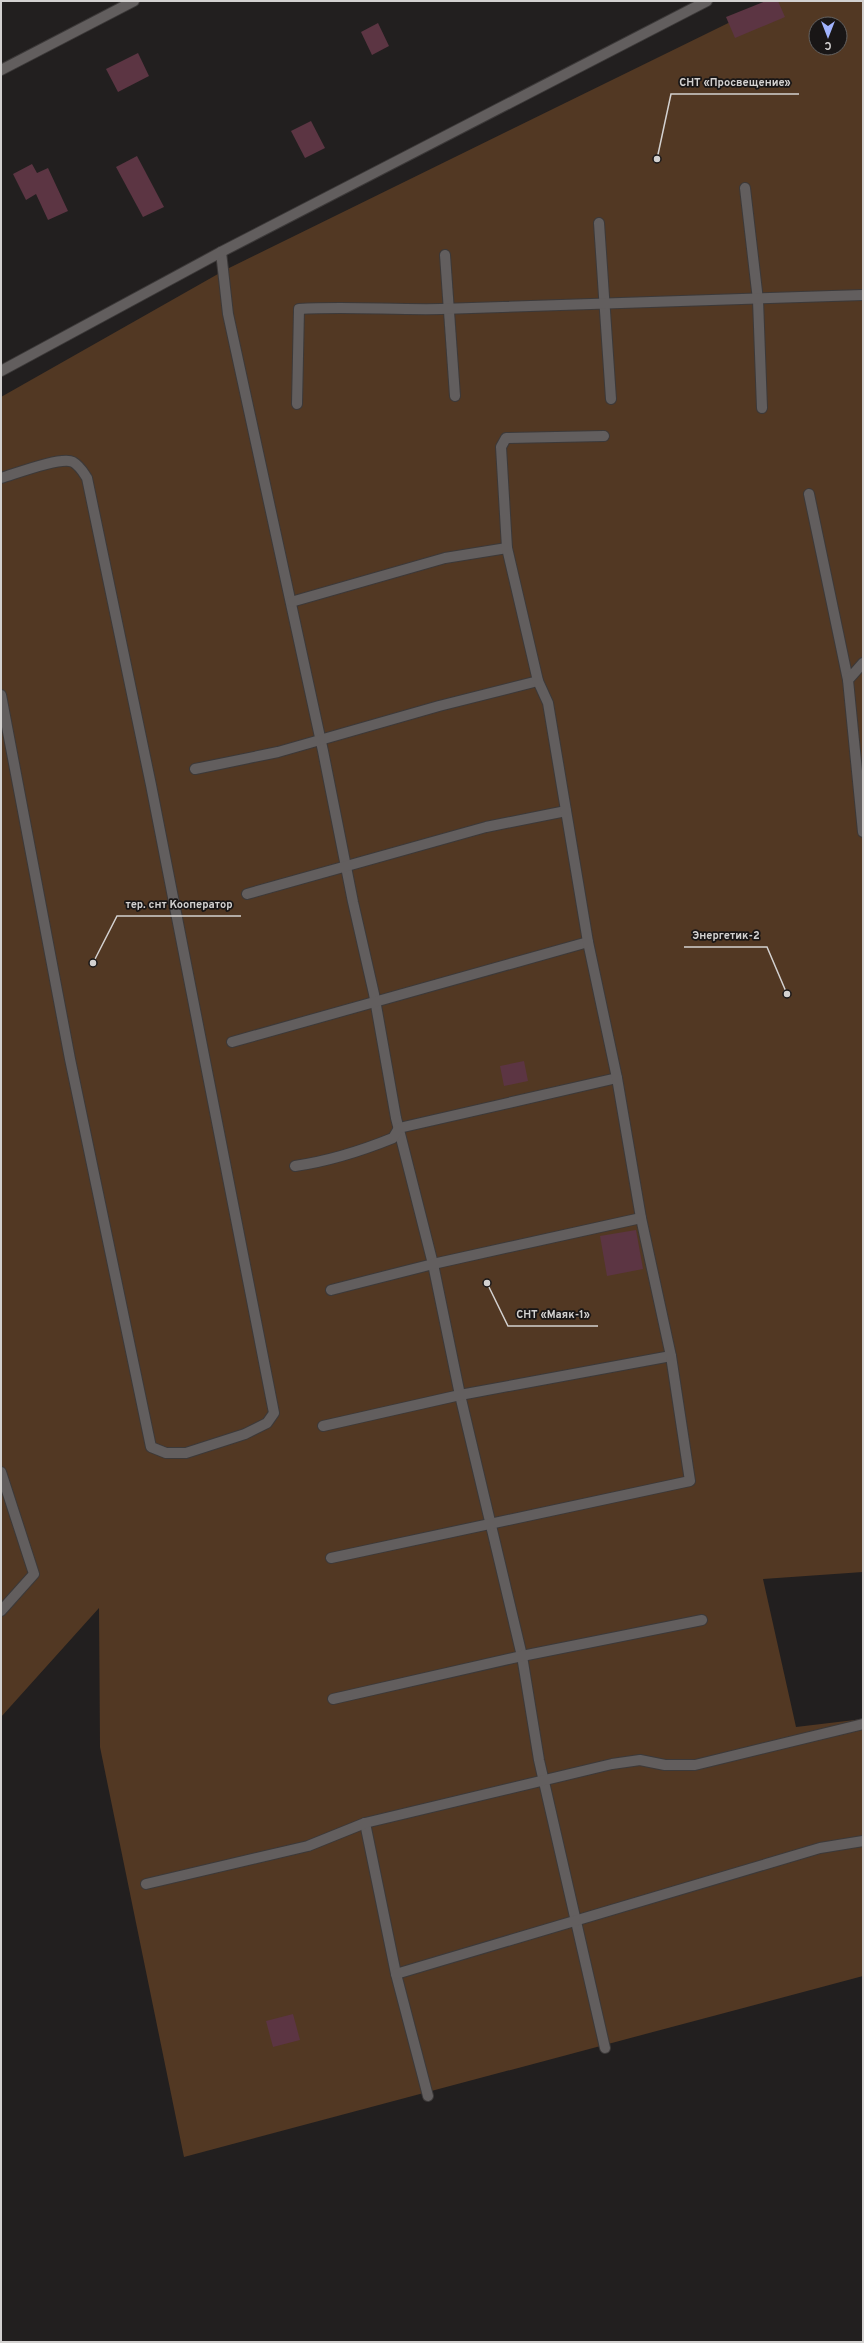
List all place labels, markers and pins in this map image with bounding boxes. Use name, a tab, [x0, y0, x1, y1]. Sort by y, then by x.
callout: СНТ «Просвещение»	[671, 71, 799, 94]
callout: тер. снт Кооператор	[117, 893, 241, 916]
callout: Энергетик-2	[684, 924, 767, 947]
callout: СНТ «Маяк-1»	[508, 1303, 598, 1326]

